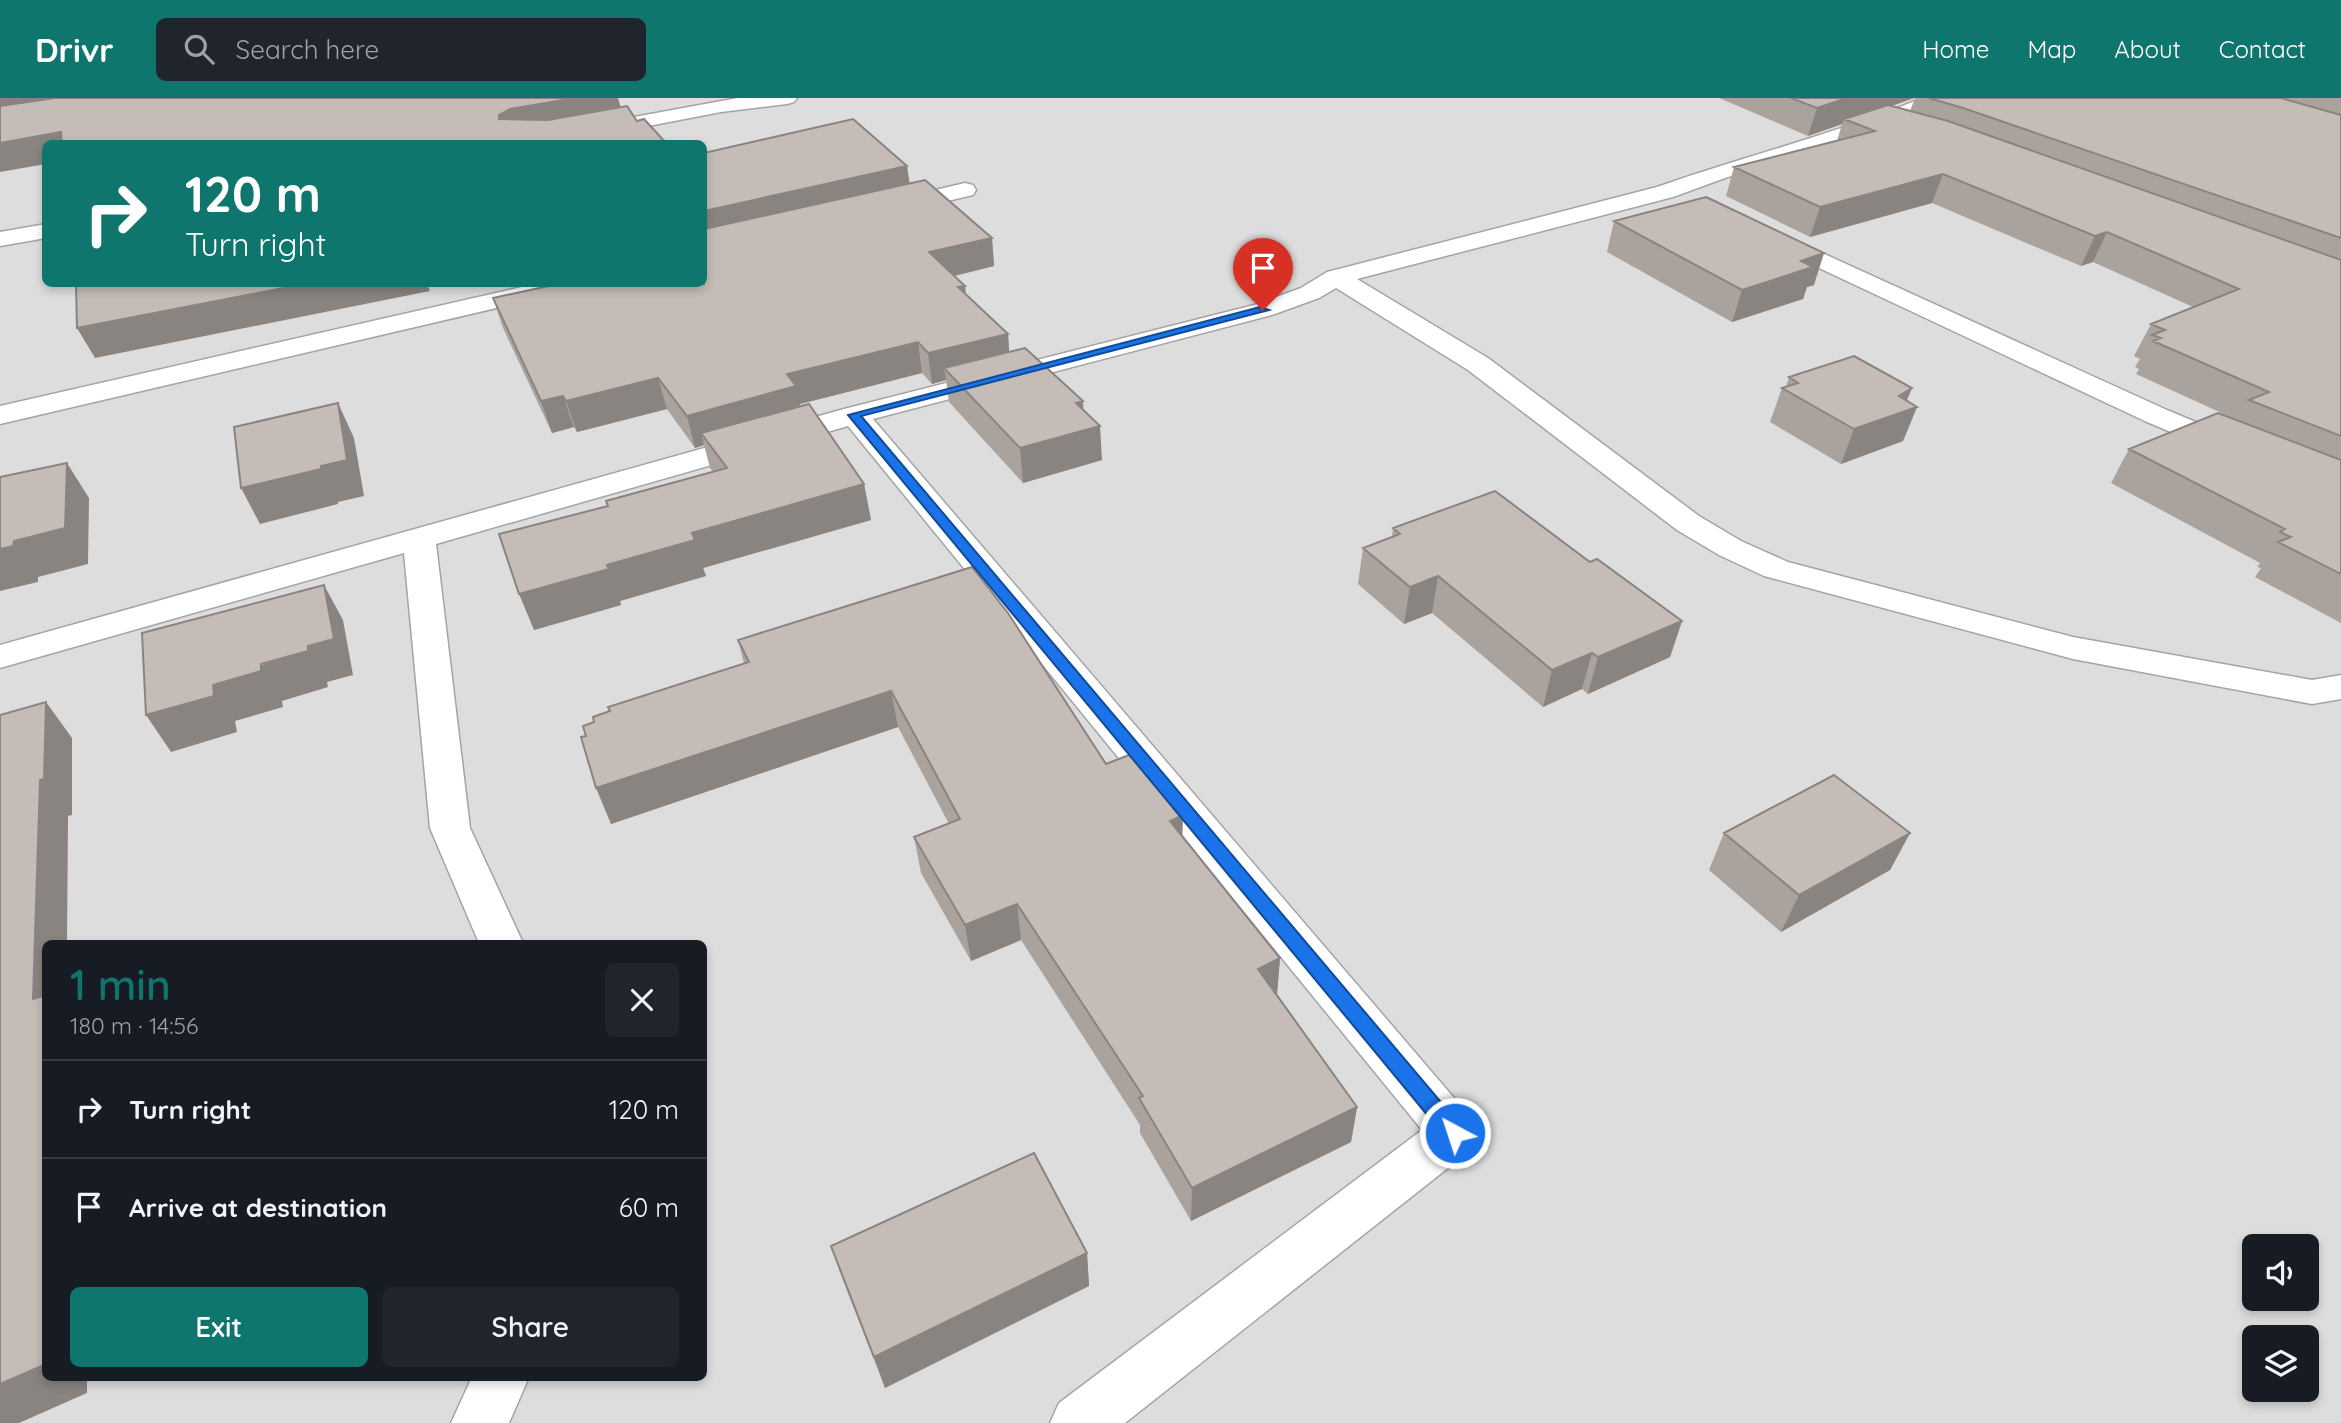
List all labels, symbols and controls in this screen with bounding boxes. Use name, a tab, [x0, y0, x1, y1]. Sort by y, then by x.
search box	[156, 18, 646, 81]
text: Drivr	[35, 29, 114, 70]
icon: search	[180, 30, 218, 68]
text: Search here	[236, 33, 379, 66]
text: Home	[1922, 34, 1989, 64]
text: Map	[2027, 34, 2076, 64]
text: About	[2114, 34, 2181, 64]
text: Contact	[2219, 34, 2306, 64]
text: 120 m	[185, 163, 321, 224]
icon: right	[70, 168, 161, 259]
text: Turn right	[185, 224, 326, 264]
pin	[1233, 238, 1293, 310]
icon: arrive	[1244, 249, 1282, 287]
text: 1 min	[70, 958, 171, 1011]
button: close	[605, 963, 679, 1037]
text: 180 m · 14:56	[70, 1011, 198, 1040]
icon: right	[70, 1090, 108, 1128]
text: Turn right	[129, 1093, 251, 1126]
text: 120 m	[609, 1093, 679, 1126]
position arrow	[1418, 1096, 1492, 1170]
icon: arrive	[70, 1188, 108, 1226]
text: Arrive at destination	[129, 1191, 387, 1224]
text: 60 m	[619, 1191, 679, 1224]
map controls	[2242, 1234, 2319, 1402]
button: sound	[2242, 1234, 2319, 1311]
button: Exit	[70, 1287, 368, 1367]
button: Share	[382, 1287, 679, 1367]
button: layers	[2242, 1325, 2319, 1402]

